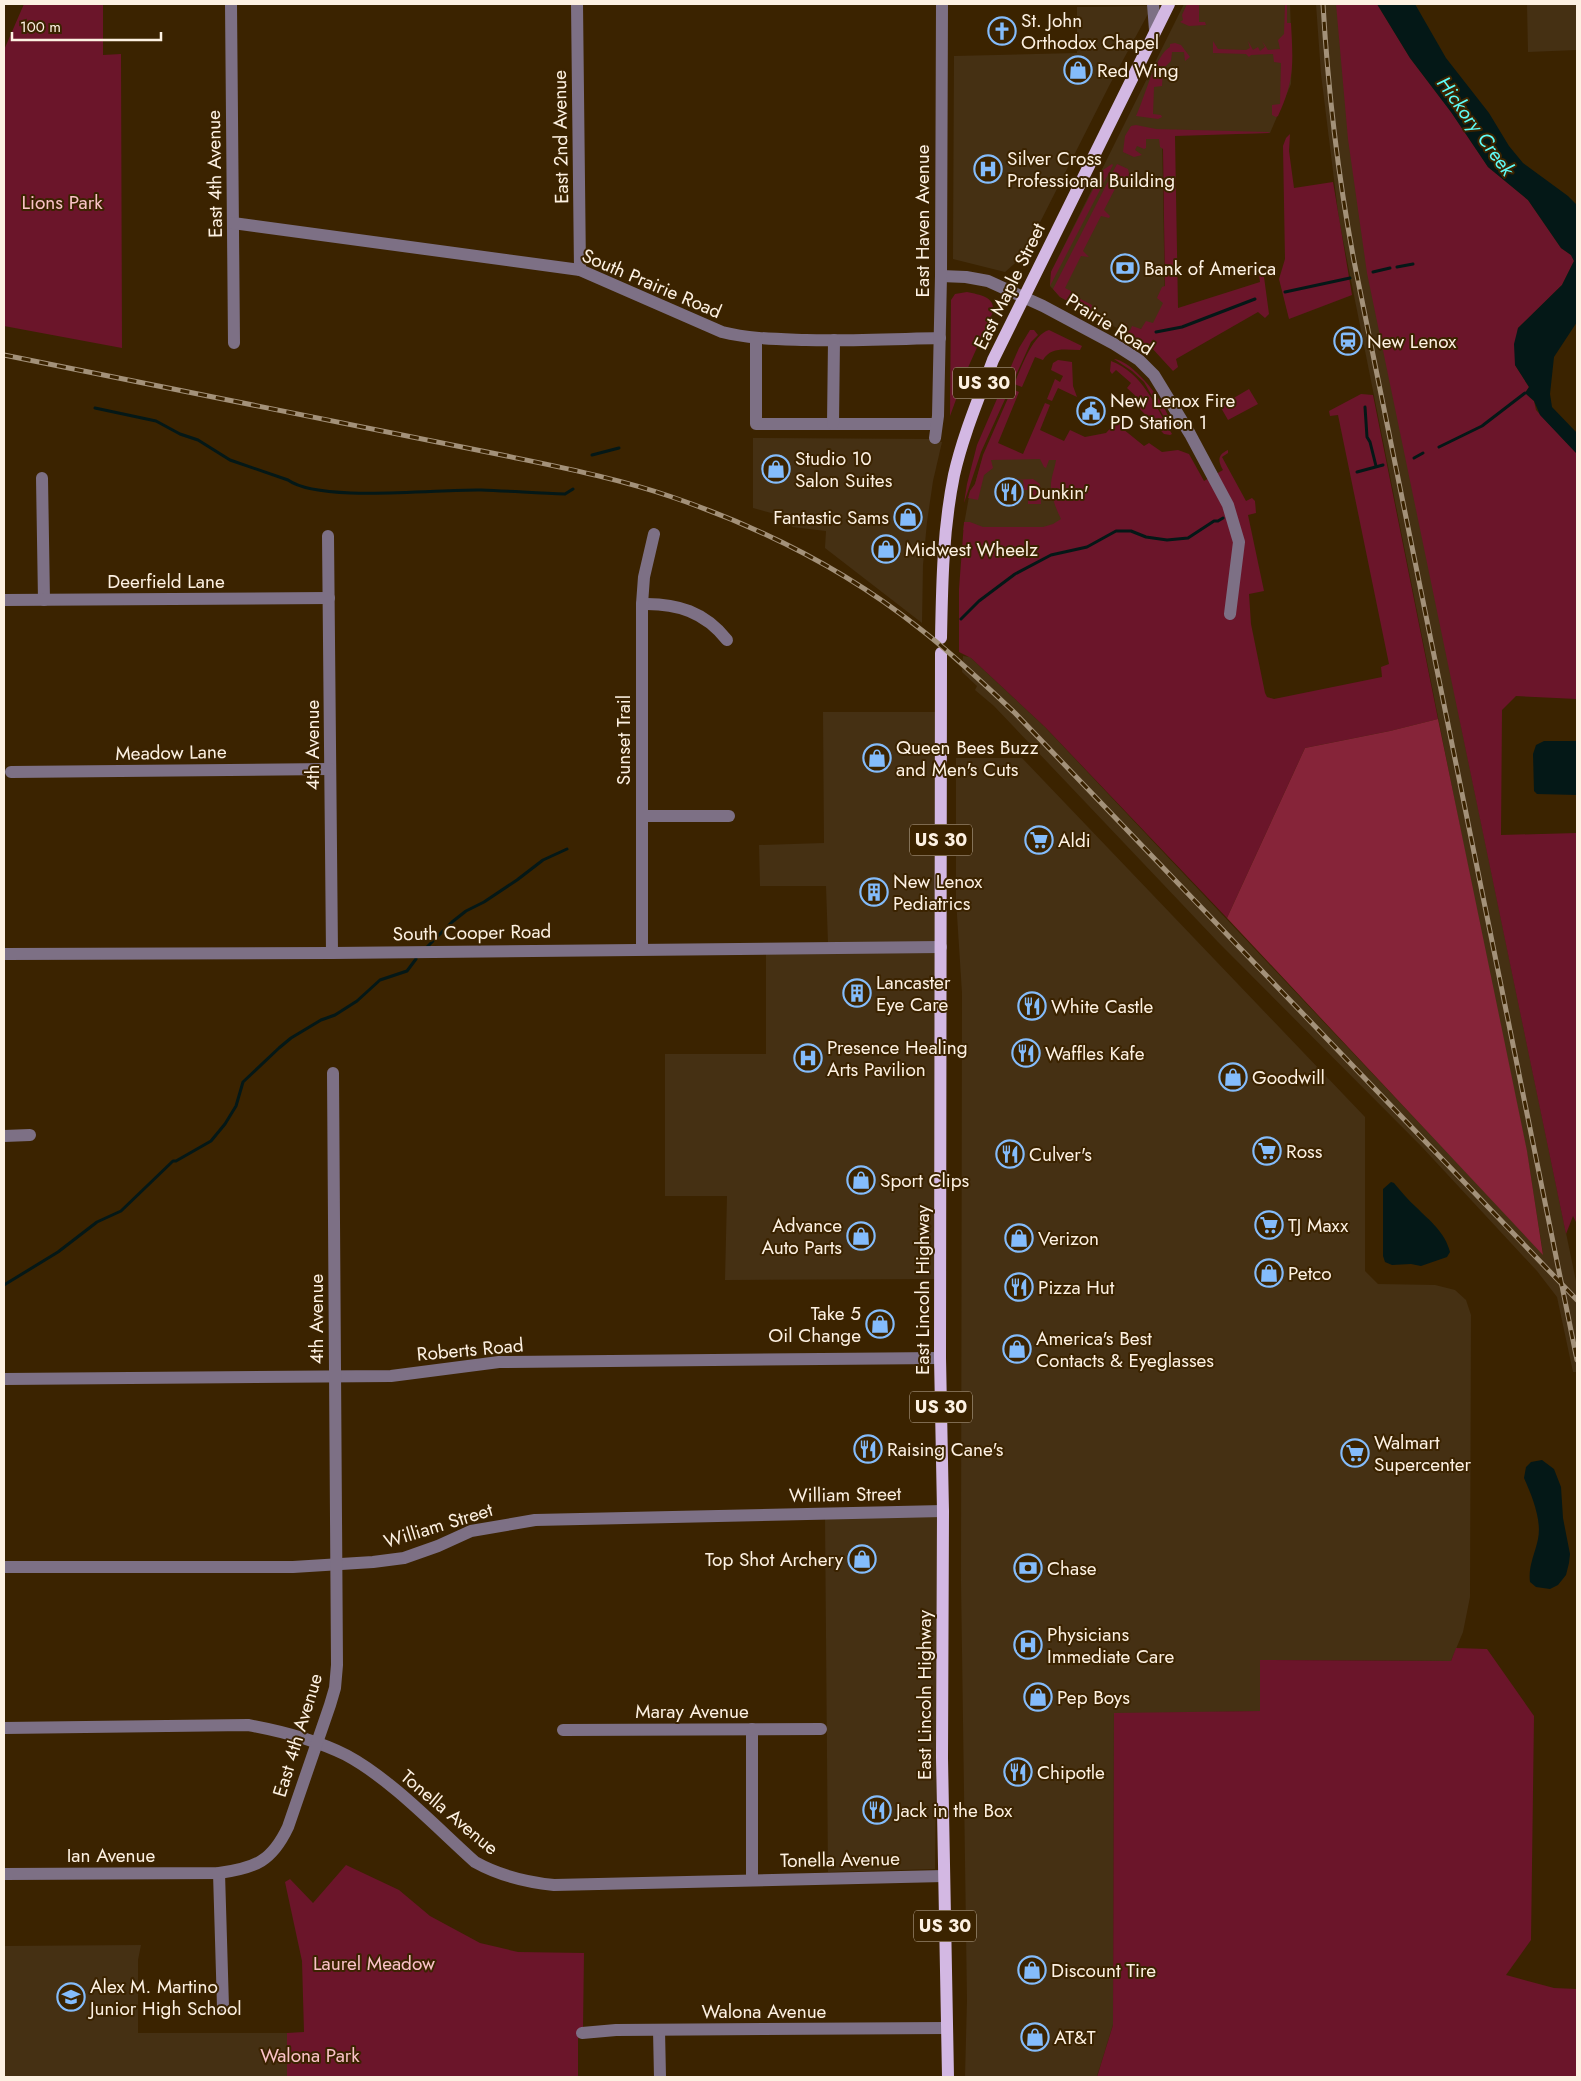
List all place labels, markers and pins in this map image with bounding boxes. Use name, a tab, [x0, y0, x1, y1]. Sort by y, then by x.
place label: St. John Orthodox Chapel	[1021, 7, 1159, 56]
church icon: St. John Orthodox Chapel	[987, 16, 1017, 46]
shop icon: Red Wing	[1063, 55, 1093, 85]
place label: Red Wing	[1097, 57, 1179, 84]
place label: Silver Cross Professional Building	[1007, 145, 1175, 194]
hospital icon: Silver Cross Professional Building	[973, 154, 1003, 184]
bank icon: Bank of America	[1110, 253, 1140, 283]
place label: Bank of America	[1144, 255, 1276, 282]
station icon: New Lenox	[1333, 326, 1363, 356]
place label: New Lenox	[1367, 328, 1456, 355]
place label: New Lenox Fire PD Station 1	[1110, 387, 1236, 436]
public building icon: New Lenox Fire PD Station 1	[1076, 396, 1106, 426]
place label: Studio 10 Salon Suites	[795, 445, 893, 494]
shop icon: Studio 10 Salon Suites	[761, 454, 791, 484]
restaurant icon: Dunkin'	[994, 477, 1024, 507]
place label: Dunkin'	[1028, 479, 1089, 506]
shop icon: Fantastic Sams	[893, 502, 923, 532]
place label: Fantastic Sams	[773, 504, 889, 531]
shop icon: Midwest Wheelz	[871, 534, 901, 564]
place label: Midwest Wheelz	[905, 536, 1038, 563]
place label: Queen Bees Buzz and Men's Cuts	[896, 734, 1039, 783]
shop icon: Queen Bees Buzz and Men's Cuts	[862, 743, 892, 773]
supermarket icon: Aldi	[1024, 825, 1054, 855]
place label: Aldi	[1058, 827, 1091, 854]
place label: New Lenox Pediatrics	[893, 868, 982, 917]
building icon: New Lenox Pediatrics	[859, 877, 889, 907]
place label: Lancaster Eye Care	[876, 969, 951, 1018]
building icon: Lancaster Eye Care	[842, 978, 872, 1008]
restaurant icon: White Castle	[1017, 991, 1047, 1021]
place label: White Castle	[1051, 993, 1154, 1020]
place label: Presence Healing Arts Pavilion	[827, 1034, 968, 1083]
restaurant icon: Waffles Kafe	[1011, 1038, 1041, 1068]
place label: Waffles Kafe	[1045, 1040, 1145, 1067]
hospital icon: Presence Healing Arts Pavilion	[793, 1043, 823, 1073]
shop icon: Goodwill	[1218, 1062, 1248, 1092]
place label: Goodwill	[1252, 1064, 1325, 1091]
supermarket icon: Ross	[1252, 1136, 1282, 1166]
place label: Ross	[1286, 1138, 1323, 1165]
restaurant icon: Culver's	[995, 1139, 1025, 1169]
place label: Culver's	[1029, 1141, 1092, 1168]
shop icon: Sport Clips	[846, 1165, 876, 1195]
place label: Sport Clips	[880, 1167, 970, 1194]
supermarket icon: TJ Maxx	[1254, 1210, 1284, 1240]
place label: Advance Auto Parts	[762, 1212, 842, 1261]
place label: TJ Maxx	[1288, 1212, 1348, 1239]
shop icon: Advance Auto Parts	[846, 1221, 876, 1251]
shop icon: Verizon	[1004, 1223, 1034, 1253]
place label: Verizon	[1038, 1225, 1099, 1252]
shop icon: Petco	[1254, 1258, 1284, 1288]
place label: Petco	[1288, 1260, 1332, 1287]
restaurant icon: Pizza Hut	[1004, 1272, 1034, 1302]
place label: Pizza Hut	[1038, 1274, 1115, 1301]
place label: Take 5 Oil Change	[768, 1300, 861, 1349]
shop icon: Take 5 Oil Change	[865, 1309, 895, 1339]
place label: America's Best Contacts & Eyeglasses	[1036, 1325, 1214, 1374]
shop icon: America's Best Contacts & Eyeglasses	[1002, 1334, 1032, 1364]
place label: Walmart Supercenter	[1374, 1429, 1471, 1478]
restaurant icon: Raising Cane's	[853, 1434, 883, 1464]
place label: Raising Cane's	[887, 1436, 1004, 1463]
supermarket icon: Walmart Supercenter	[1340, 1438, 1370, 1468]
shop icon: Top Shot Archery	[847, 1544, 877, 1574]
place label: Top Shot Archery	[705, 1546, 844, 1573]
bank icon: Chase	[1013, 1553, 1043, 1583]
place label: Chase	[1047, 1555, 1097, 1582]
place label: Physicians Immediate Care	[1047, 1621, 1174, 1670]
hospital icon: Physicians Immediate Care	[1013, 1630, 1043, 1660]
shop icon: Pep Boys	[1023, 1682, 1053, 1712]
place label: Pep Boys	[1057, 1684, 1130, 1711]
restaurant icon: Chipotle	[1003, 1757, 1033, 1787]
place label: Chipotle	[1037, 1759, 1105, 1786]
restaurant icon: Jack in the Box	[862, 1795, 892, 1825]
place label: Jack in the Box	[893, 1797, 1012, 1824]
shop icon: Discount Tire	[1017, 1955, 1047, 1985]
place label: Discount Tire	[1051, 1957, 1156, 1984]
place label: Alex M. Martino Junior High School	[87, 1973, 242, 2022]
school or university icon: Alex M. Martino Junior High School	[56, 1982, 86, 2012]
shop icon: AT&T	[1020, 2022, 1050, 2052]
place label: AT&T	[1054, 2024, 1096, 2051]

